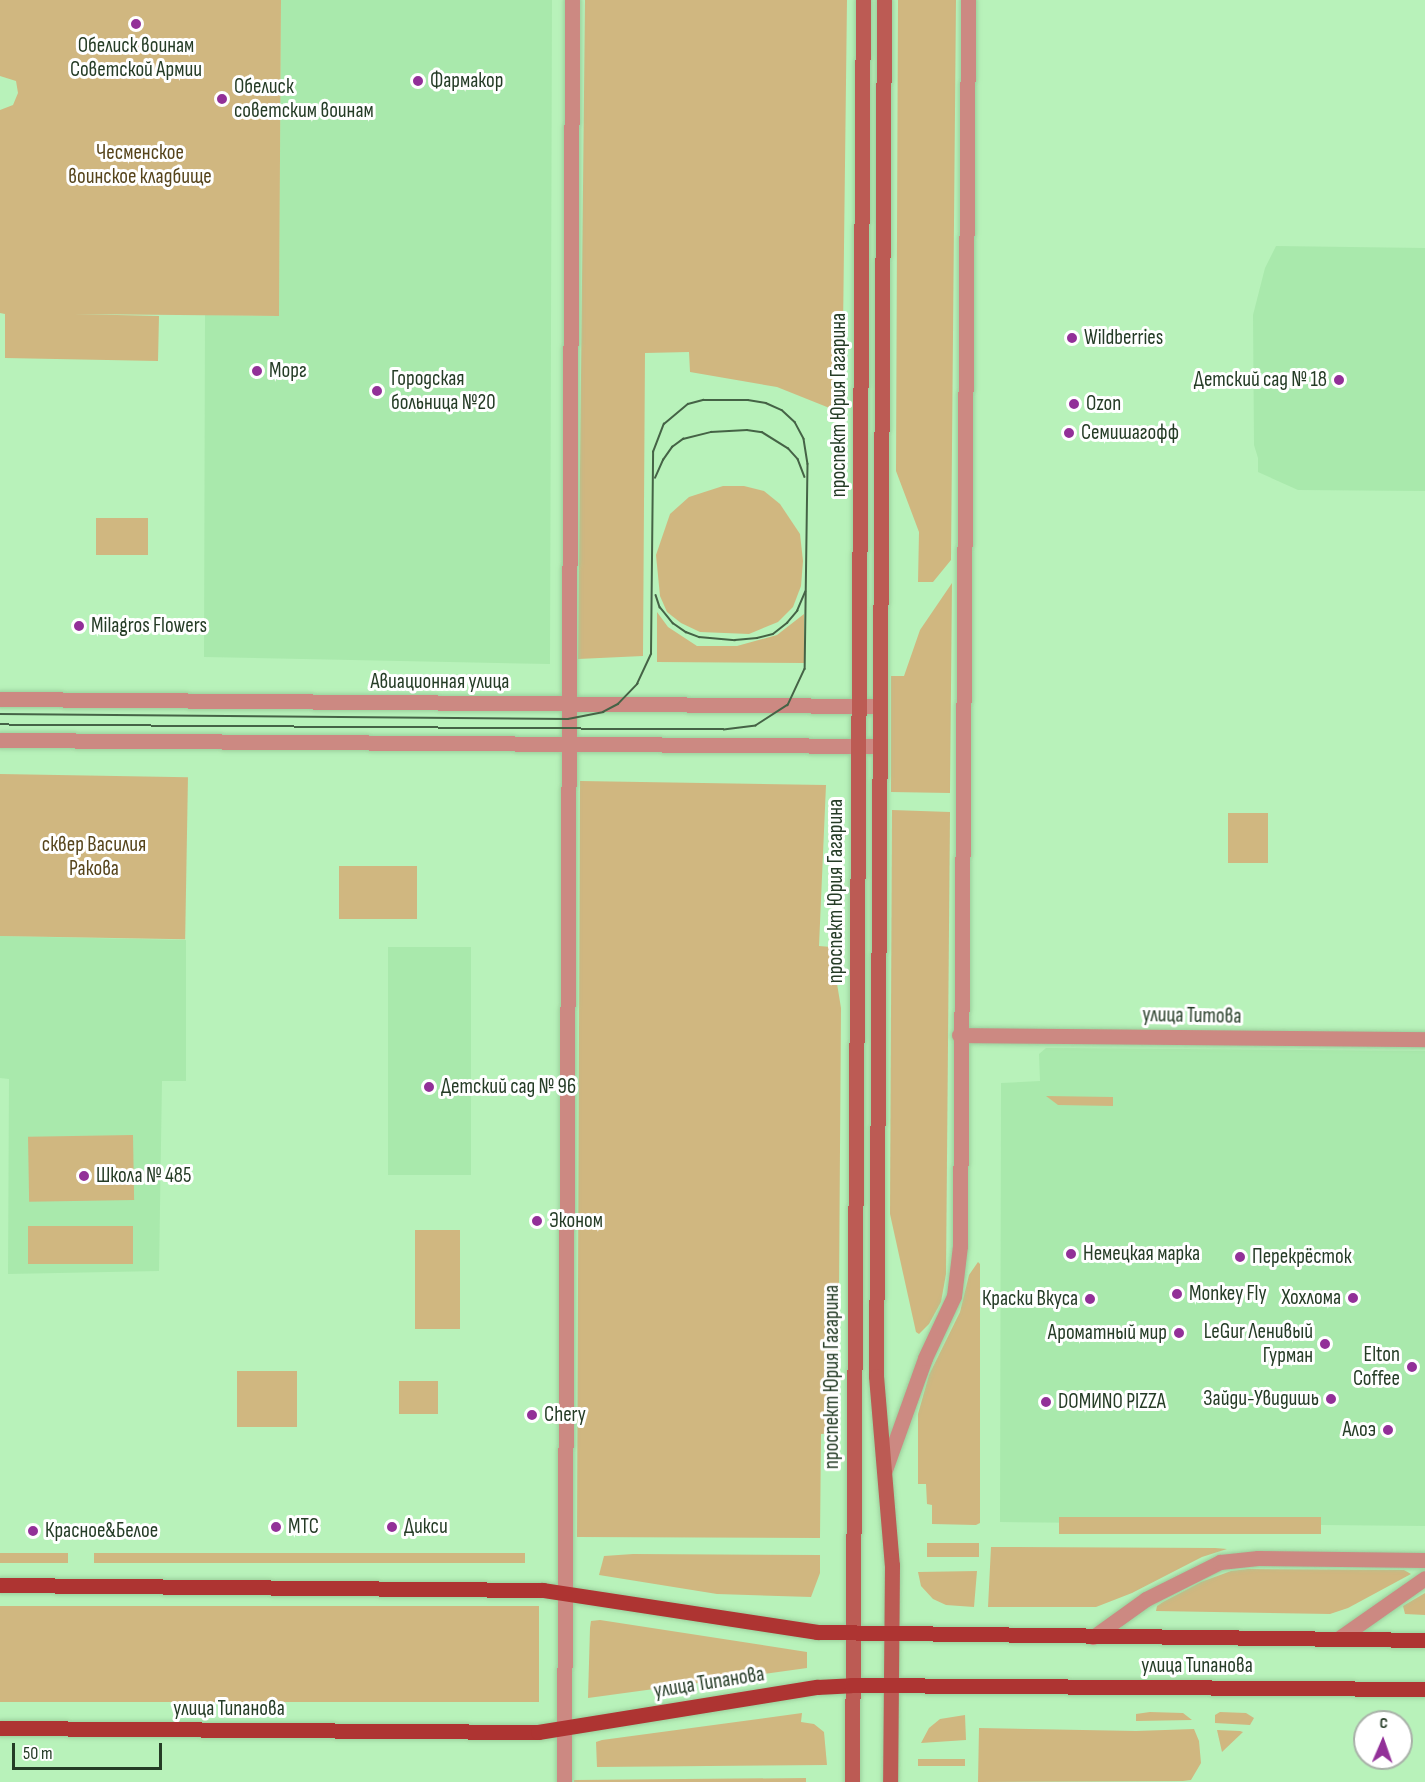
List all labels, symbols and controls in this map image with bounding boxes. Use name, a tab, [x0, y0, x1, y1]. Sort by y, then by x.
marker: Обелиск воинам Советской Армии	[129, 17, 143, 31]
place label: Обелиск воинам Советской Армии	[70, 33, 202, 83]
place label: Фармакор	[430, 68, 503, 94]
place label: Обелиск советским воинам	[234, 74, 374, 124]
marker: Фармакор	[411, 74, 425, 88]
marker: Обелиск советским воинам	[215, 92, 229, 106]
park label: Чесменское воинское кладбище	[68, 140, 212, 190]
street label: проспект Юрия Гагарина	[826, 313, 852, 497]
place label: Wildberries	[1084, 325, 1163, 351]
marker: Wildberries	[1065, 331, 1079, 345]
place label: Морг	[269, 358, 307, 384]
marker: Морг	[250, 364, 264, 378]
place label: Городская больница №20	[391, 366, 496, 416]
place label: Детский сад № 18	[1194, 367, 1327, 393]
marker: Детский сад № 18	[1332, 373, 1346, 387]
marker: Городская больница №20	[368, 382, 386, 400]
place label: Ozon	[1086, 391, 1121, 417]
marker: Ozon	[1067, 397, 1081, 411]
place label: Семишагофф	[1081, 420, 1179, 446]
marker: Семишагофф	[1062, 426, 1076, 440]
place label: Milagros Flowers	[91, 613, 207, 639]
marker: Milagros Flowers	[72, 619, 86, 633]
street label: Авиационная улица	[371, 669, 509, 695]
street label: проспект Юрия Гагарина	[823, 799, 849, 983]
park label: сквер Василия Ракова	[42, 832, 146, 882]
street label: улица Титова	[1142, 1003, 1242, 1029]
place label: Детский сад № 96	[441, 1074, 576, 1100]
marker: Детский сад № 96	[422, 1080, 436, 1094]
place label: Школа № 485	[96, 1163, 191, 1189]
marker: Школа № 485	[77, 1169, 91, 1183]
place label: Эконом	[549, 1208, 603, 1234]
marker: Эконом	[530, 1214, 544, 1228]
place label: Немецкая марка	[1083, 1241, 1200, 1267]
place label: Перекрёсток	[1252, 1244, 1352, 1270]
marker: Немецкая марка	[1064, 1247, 1078, 1261]
marker: Перекрёсток	[1233, 1250, 1247, 1264]
place label: Monkey Fly	[1189, 1281, 1267, 1307]
street label: проспект Юрия Гагарина	[819, 1285, 845, 1469]
place label: Хохлома	[1282, 1285, 1341, 1311]
place label: Краски Вкуса	[982, 1286, 1078, 1312]
marker: Monkey Fly	[1170, 1287, 1184, 1301]
marker: Хохлома	[1346, 1291, 1360, 1305]
marker: Краски Вкуса	[1083, 1292, 1097, 1306]
place label: LeGur Ленивый Гурман	[1204, 1319, 1313, 1369]
place label: Ароматный мир	[1048, 1320, 1167, 1346]
marker: Ароматный мир	[1172, 1326, 1186, 1340]
marker: LeGur Ленивый Гурман	[1318, 1337, 1332, 1351]
place label: Elton Coffee	[1353, 1342, 1400, 1392]
marker: Elton Coffee	[1405, 1360, 1419, 1374]
place label: Зайди-Увидишь	[1203, 1386, 1319, 1412]
place label: DOMИNO PIZZA	[1058, 1389, 1166, 1415]
marker: Зайди-Увидишь	[1324, 1392, 1338, 1406]
marker: DOMИNO PIZZA	[1039, 1395, 1053, 1409]
place label: Chery	[544, 1402, 586, 1428]
marker: Chery	[525, 1408, 539, 1422]
place label: Алоэ	[1342, 1417, 1376, 1443]
marker: Алоэ	[1381, 1423, 1395, 1437]
place label: МТС	[288, 1514, 319, 1540]
place label: Дикси	[404, 1514, 448, 1540]
place label: Красное&Белое	[45, 1518, 158, 1544]
marker: МТС	[269, 1520, 283, 1534]
marker: Дикси	[385, 1520, 399, 1534]
marker: Красное&Белое	[26, 1524, 40, 1538]
street label: улица Типанова	[1141, 1653, 1253, 1679]
street label: улица Типанова	[652, 1662, 766, 1704]
street label: улица Типанова	[173, 1696, 285, 1722]
north arrow	[1353, 1710, 1413, 1770]
text: С	[1379, 1714, 1388, 1733]
scale bar	[15, 1731, 165, 1769]
text: 50 m	[23, 1743, 53, 1764]

